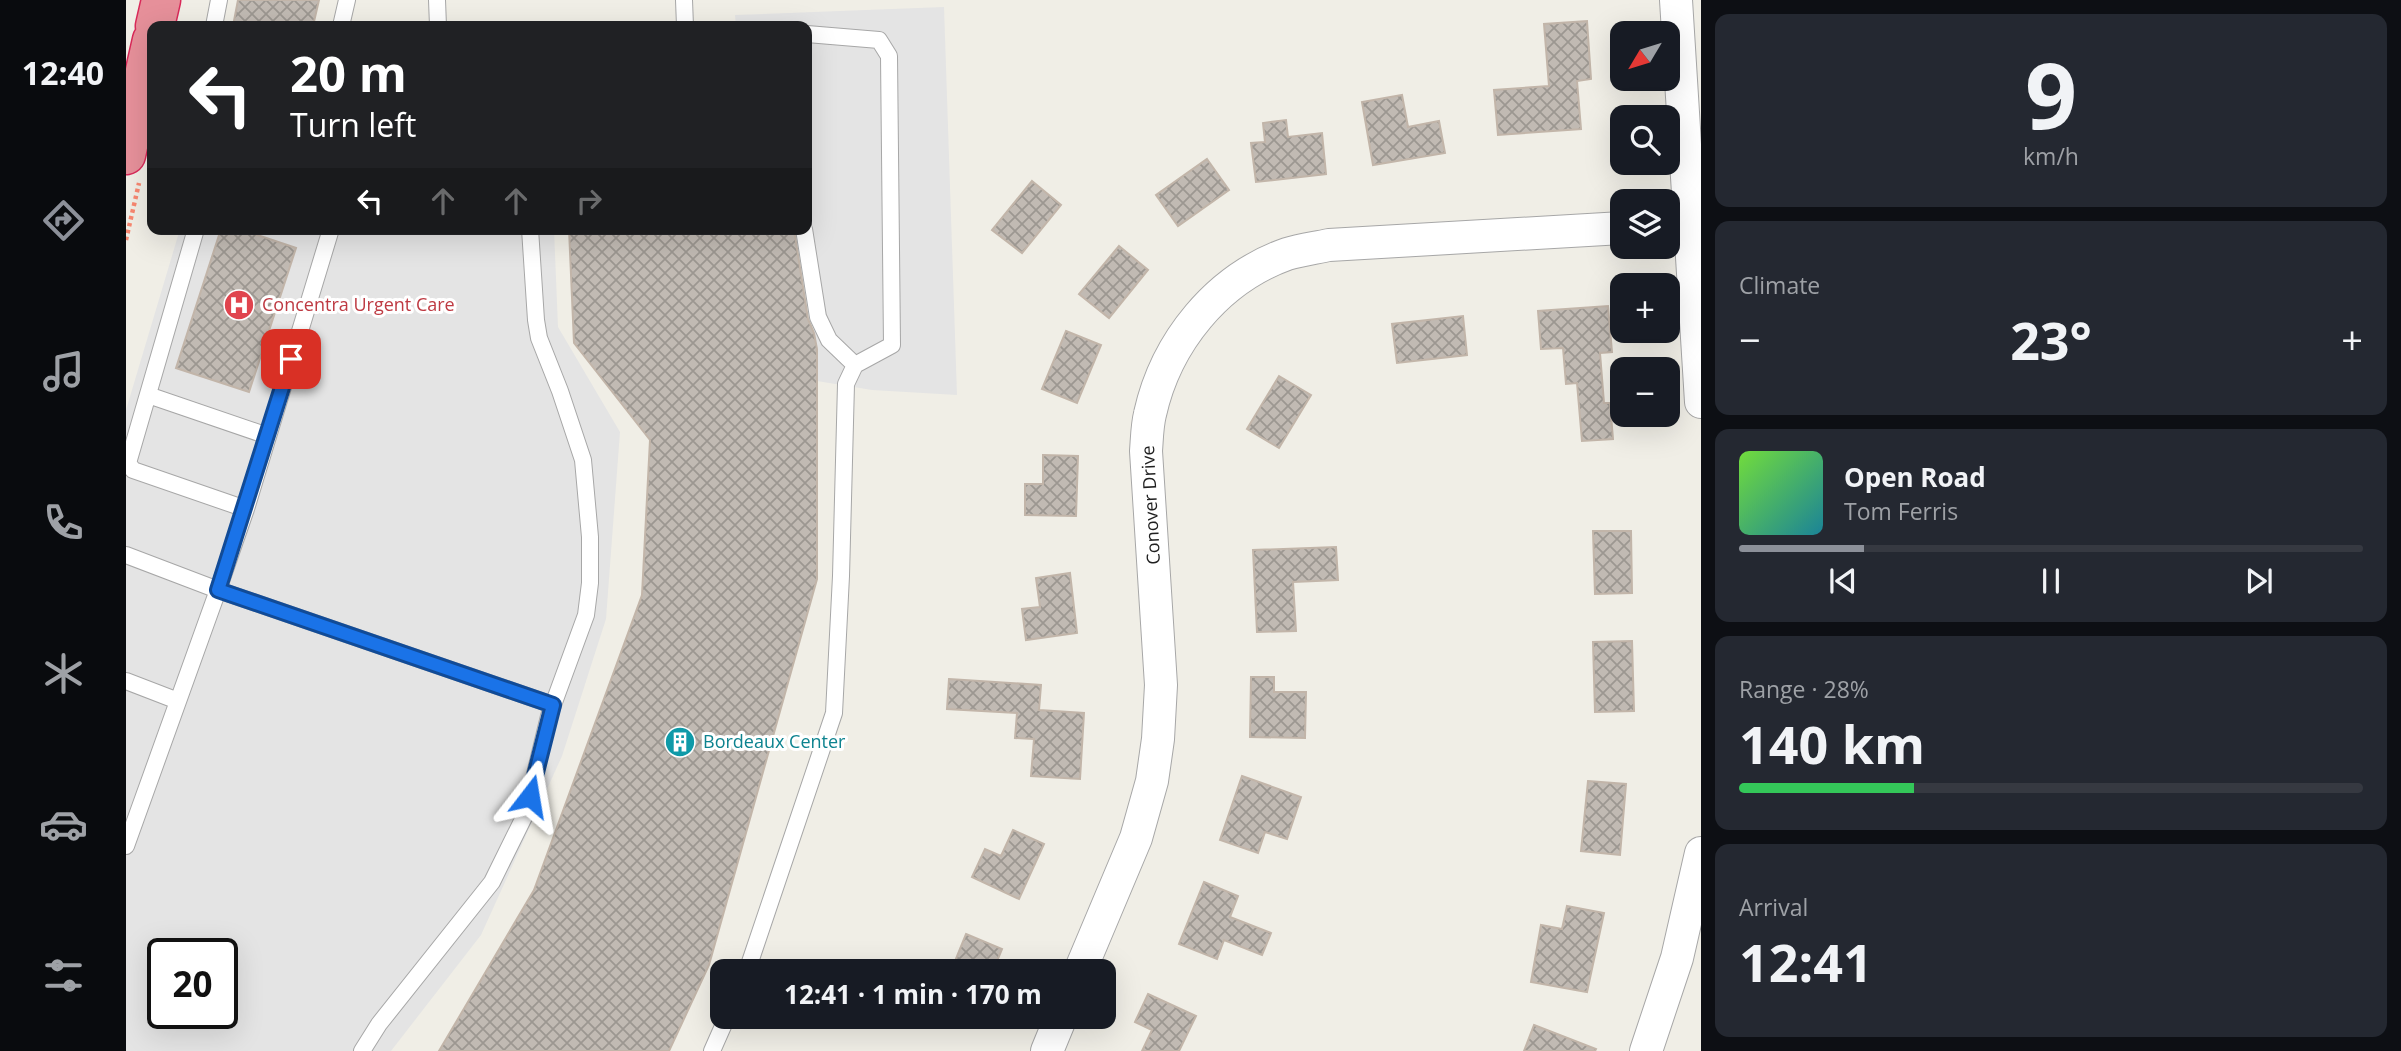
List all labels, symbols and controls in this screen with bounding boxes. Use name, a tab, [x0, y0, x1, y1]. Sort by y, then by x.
north arrow	[1610, 21, 1680, 91]
map controls	[1610, 21, 1680, 427]
text: 9	[2025, 32, 2077, 156]
text: 20 m	[290, 40, 407, 106]
icon: left	[175, 49, 266, 140]
text: 12:40	[22, 51, 104, 94]
text: Turn left	[290, 103, 416, 146]
button: search	[1610, 105, 1680, 175]
text: km/h	[2023, 140, 2079, 172]
icon: left	[351, 182, 389, 220]
icon: ahead	[424, 182, 462, 220]
icon: ahead	[497, 182, 535, 220]
icon: right	[570, 182, 608, 220]
button: layers	[1610, 189, 1680, 259]
icon: directions	[39, 196, 88, 245]
text: Climate	[1739, 269, 1820, 301]
button: +	[1610, 273, 1680, 343]
hospital icon: Concentra Urgent Care	[222, 288, 256, 322]
place label: Concentra Urgent Care	[262, 292, 455, 316]
text: 23°	[2010, 304, 2092, 375]
text: −	[1739, 313, 1761, 365]
text: +	[2341, 313, 2363, 365]
pin	[261, 329, 321, 389]
icon: arrive	[272, 340, 310, 378]
icon: music	[39, 347, 88, 396]
button: −	[1610, 357, 1680, 427]
street label: Conover Drive	[1135, 445, 1165, 565]
text: Open Road	[1844, 459, 1986, 495]
text: Tom Ferris	[1844, 495, 1958, 527]
icon: phone	[39, 498, 88, 547]
icon: previous	[1824, 562, 1862, 600]
icon: pause	[2032, 562, 2070, 600]
icon: next	[2240, 562, 2278, 600]
icon: climate	[39, 649, 88, 698]
text: Range · 28%	[1739, 673, 1869, 705]
text: 140 km	[1739, 708, 1925, 779]
building icon: Bordeaux Center	[663, 725, 697, 759]
place label: Bordeaux Center	[703, 729, 846, 753]
position arrow	[493, 759, 567, 833]
icon: car	[39, 800, 88, 849]
text: Arrival	[1739, 891, 1808, 923]
text: 12:41	[1739, 926, 1873, 997]
speed limit sign: 20	[147, 938, 238, 1029]
icon: filters	[39, 951, 88, 1000]
text: 12:41 · 1 min · 170 m	[784, 976, 1042, 1012]

